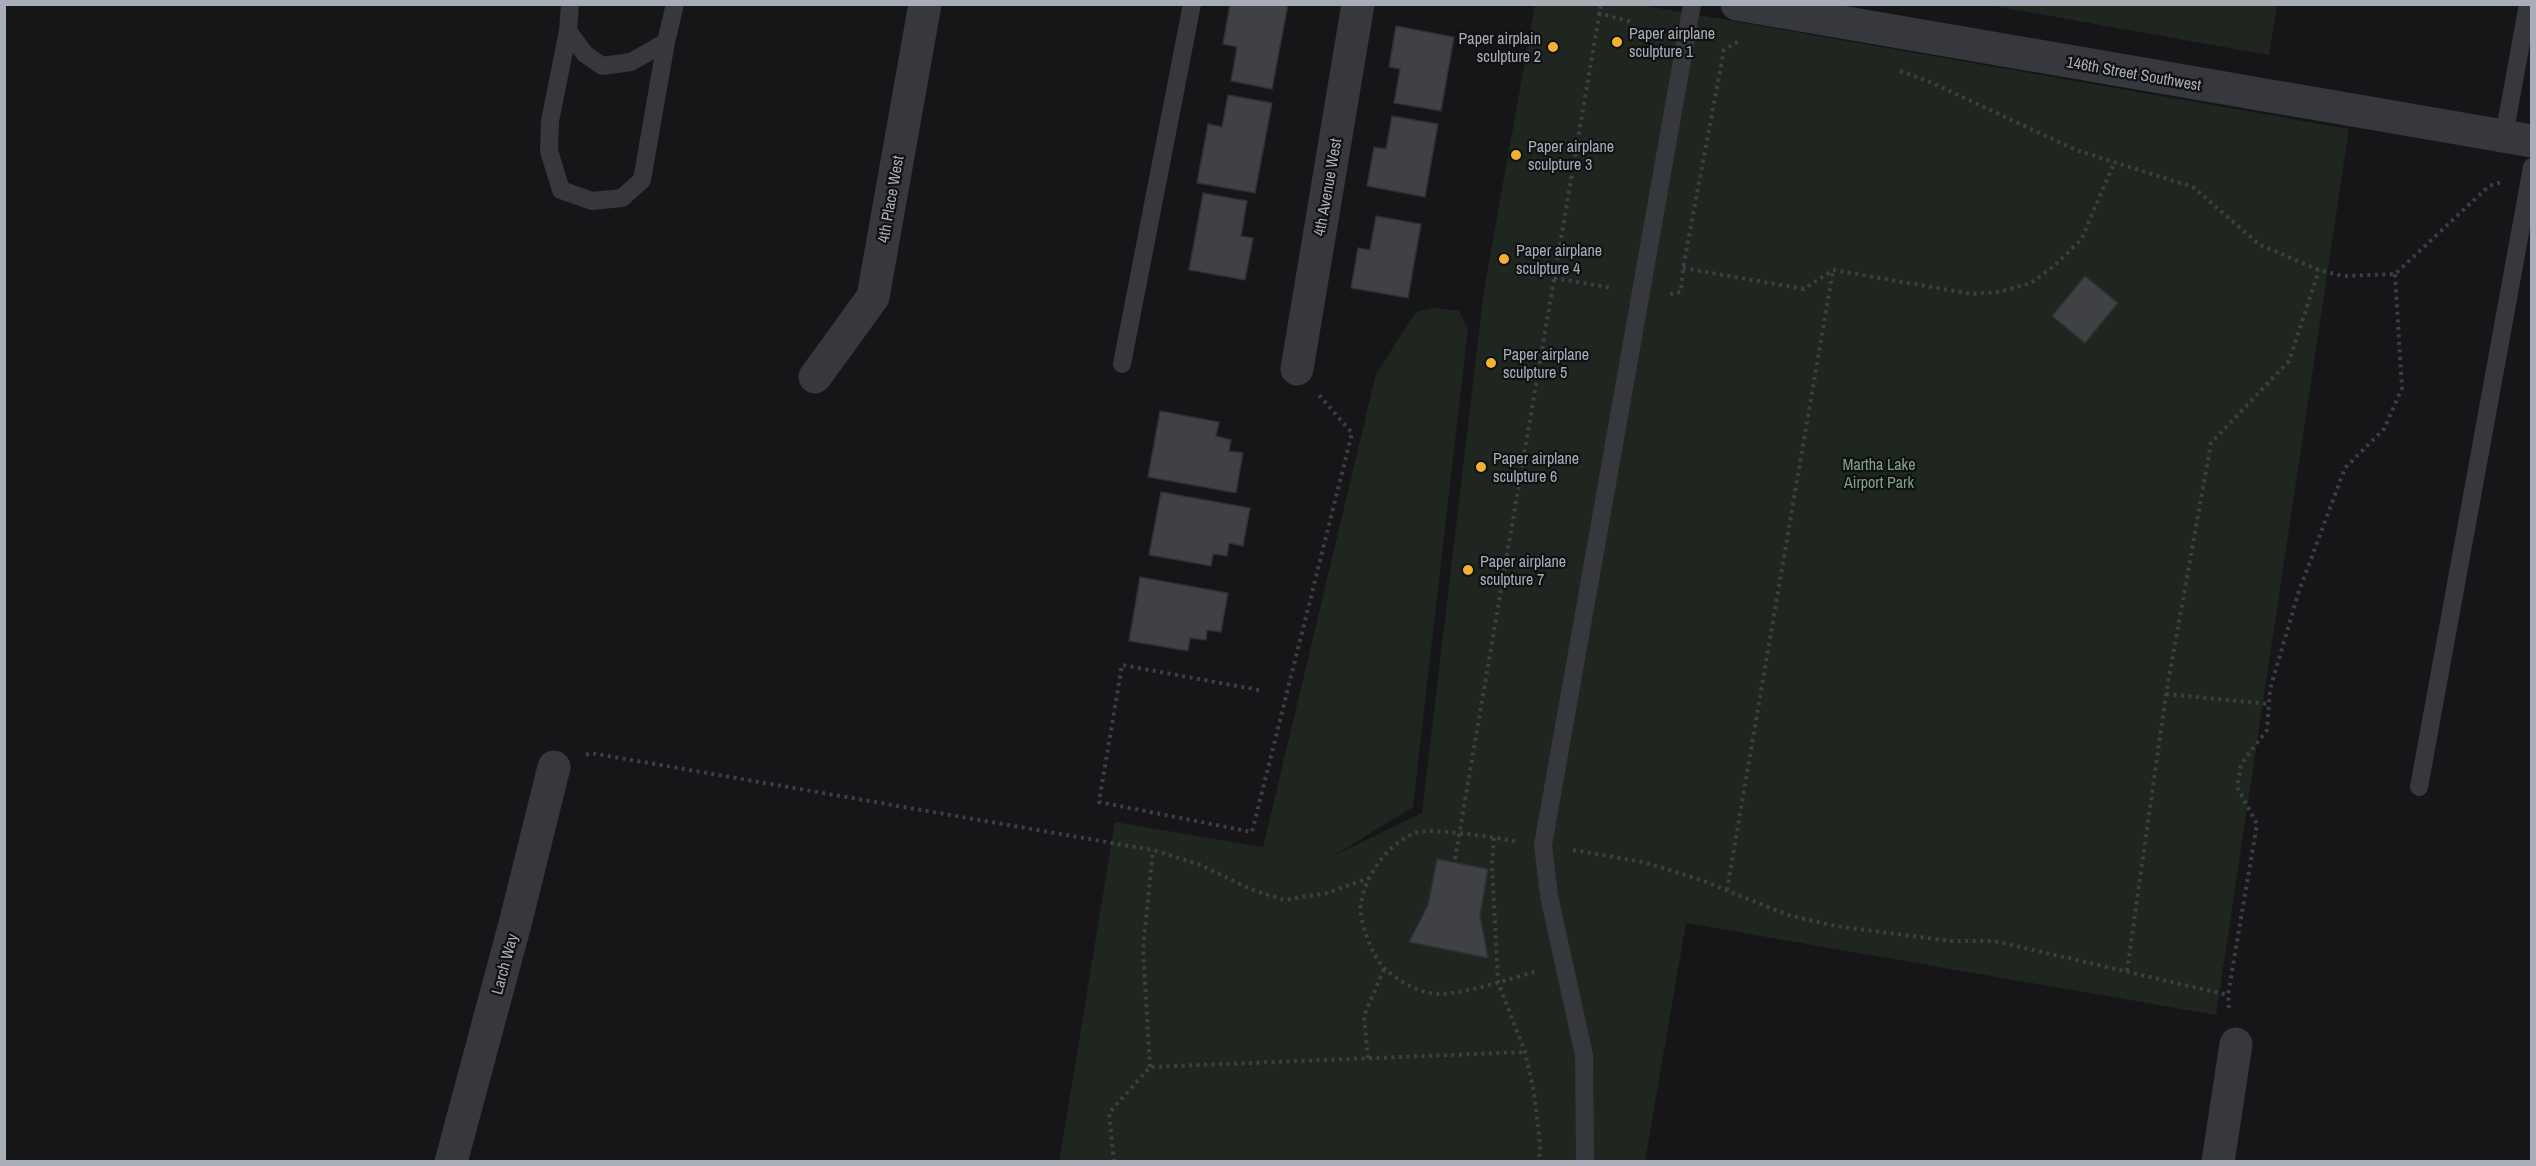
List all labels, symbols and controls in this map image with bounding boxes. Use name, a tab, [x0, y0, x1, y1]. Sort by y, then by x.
place label: Paper airplane sculpture 1	[1629, 22, 1715, 62]
place label: Paper airplain sculpture 2	[1459, 27, 1541, 67]
marker: Paper airplane sculpture 1	[1610, 35, 1624, 49]
marker: Paper airplain sculpture 2	[1546, 40, 1560, 54]
street label: 146th Street Southwest	[2065, 50, 2203, 96]
place label: Paper airplane sculpture 3	[1528, 135, 1614, 175]
street label: 4th Avenue West	[1308, 136, 1346, 238]
marker: Paper airplane sculpture 3	[1509, 148, 1523, 162]
street label: 4th Place West	[872, 153, 909, 244]
place label: Paper airplane sculpture 4	[1516, 239, 1602, 279]
marker: Paper airplane sculpture 4	[1497, 252, 1511, 266]
place label: Paper airplane sculpture 5	[1503, 343, 1589, 383]
marker: Paper airplane sculpture 5	[1484, 356, 1498, 370]
place label: Paper airplane sculpture 6	[1493, 447, 1579, 487]
park label: Martha Lake Airport Park	[1843, 453, 1915, 493]
marker: Paper airplane sculpture 6	[1474, 460, 1488, 474]
place label: Paper airplane sculpture 7	[1480, 550, 1566, 590]
marker: Paper airplane sculpture 7	[1461, 563, 1475, 577]
street label: Larch Way	[485, 931, 523, 997]

